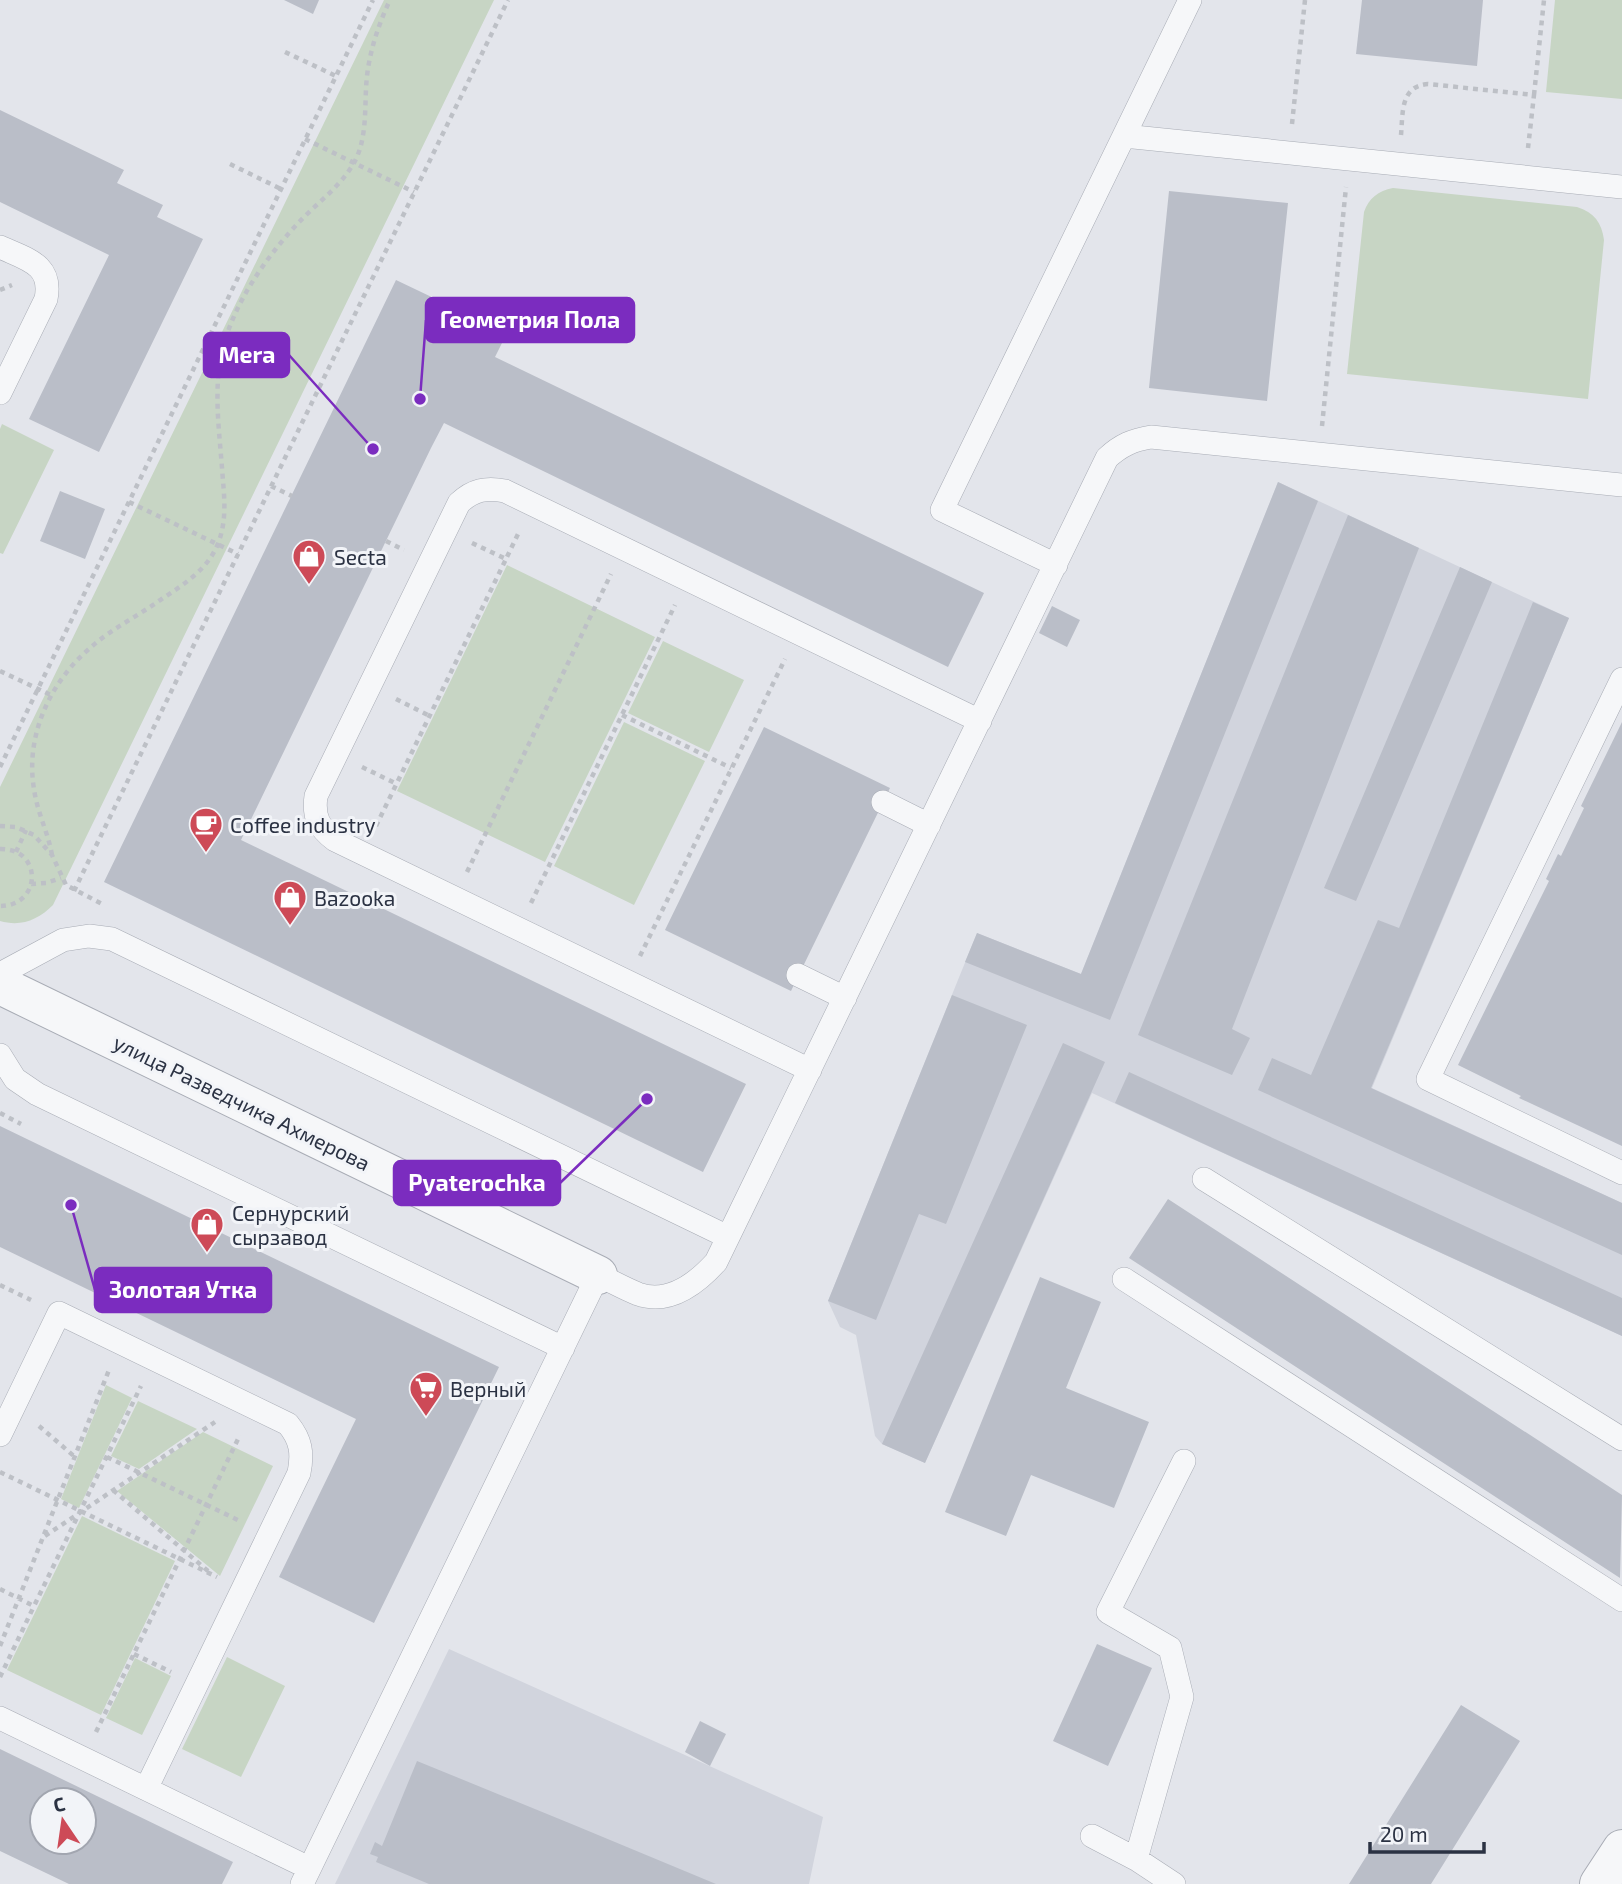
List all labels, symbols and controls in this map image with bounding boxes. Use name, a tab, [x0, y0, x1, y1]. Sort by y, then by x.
callout: Геометрия Пола	[426, 298, 634, 342]
text: Геометрия Пола	[440, 305, 620, 333]
callout: Mera	[204, 333, 289, 377]
text: Mera	[219, 340, 275, 368]
shop icon: Secta	[290, 537, 328, 586]
place label: Secta	[334, 544, 387, 569]
cafe icon: Coffee industry	[187, 805, 225, 854]
place label: Coffee industry	[230, 812, 376, 837]
shop icon: Bazooka	[271, 878, 309, 927]
place label: Bazooka	[314, 885, 395, 910]
street label: улица Разведчика Ахмерова	[109, 1029, 374, 1176]
callout: Pyaterochka	[394, 1161, 560, 1205]
text: Pyaterochka	[408, 1168, 546, 1196]
place label: Сернурский сырзавод	[232, 1200, 349, 1249]
shop icon: Сернурский сырзавод	[188, 1205, 226, 1254]
callout: Золотая Утка	[95, 1268, 271, 1312]
text: Золотая Утка	[109, 1275, 257, 1303]
supermarket icon: Верный	[407, 1369, 445, 1418]
place label: Верный	[450, 1376, 526, 1401]
north arrow	[28, 1786, 98, 1856]
text: С	[51, 1791, 67, 1816]
scale bar	[1370, 1811, 1484, 1855]
text: 20 m	[1380, 1821, 1428, 1846]

